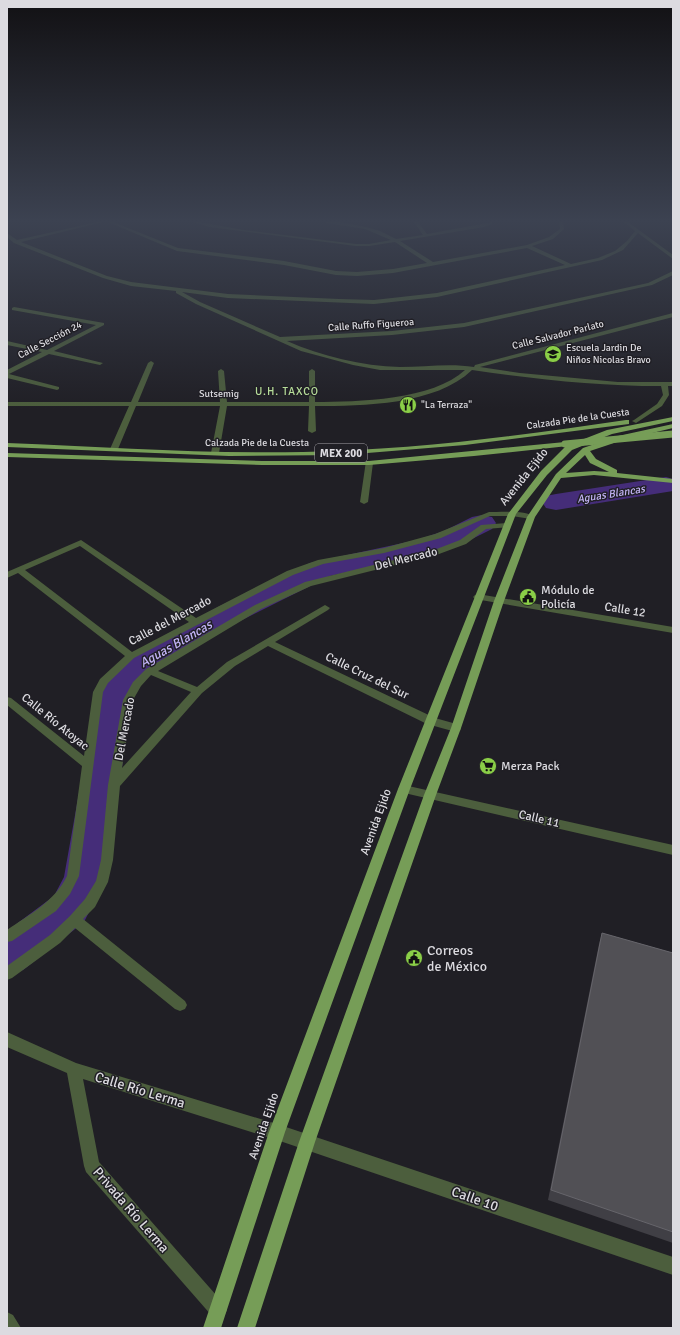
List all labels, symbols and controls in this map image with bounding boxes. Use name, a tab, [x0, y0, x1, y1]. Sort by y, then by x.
street label: Calle Ruffo Figueroa	[328, 316, 414, 334]
street label: Calle Sección 24	[16, 318, 85, 361]
street label: Calle Salvador Parlato	[511, 318, 605, 352]
place label: Escuela Jardin De Niños Nicolas Bravo	[566, 342, 651, 366]
school or university icon: Escuela Jardin De Niños Nicolas Bravo	[543, 344, 563, 364]
district label: U.H. TAXCO	[255, 385, 319, 398]
street label: Sutsemig	[199, 388, 239, 400]
restaurant icon: "La Terraza"	[398, 395, 418, 415]
place label: "La Terraza"	[421, 399, 472, 411]
street label: Calzada Pie de la Cuesta	[526, 406, 630, 432]
street label: Calzada Pie de la Cuesta	[205, 437, 309, 449]
road number: MEX 200	[315, 444, 367, 462]
street label: Avenida Ejido	[496, 445, 552, 509]
water label: Aguas Blancas	[576, 482, 647, 506]
street label: Del Mercado	[373, 544, 439, 574]
place label: Módulo de Policía	[541, 583, 595, 612]
public building icon: Módulo de Policía	[518, 587, 538, 607]
street label: Calle del Mercado	[126, 593, 214, 649]
street label: Calle 12	[603, 599, 647, 621]
water label: Aguas Blancas	[137, 616, 216, 671]
street label: Calle Cruz del Sur	[323, 649, 412, 703]
street label: Calle Río Atoyac	[18, 690, 92, 754]
street label: Del Mercado	[112, 696, 138, 762]
supermarket icon: Merza Pack	[478, 756, 498, 776]
place label: Merza Pack	[501, 759, 560, 774]
street label: Avenida Ejido	[357, 787, 395, 857]
street label: Calle 11	[517, 807, 561, 831]
place label: Correos de México	[427, 942, 487, 975]
public building icon: Correos de México	[404, 948, 424, 968]
street label: Calle Río Lerma	[93, 1068, 187, 1112]
street label: Avenida Ejido	[246, 1091, 282, 1161]
street label: Privada Río Lerma	[89, 1164, 173, 1256]
street label: Calle 10	[449, 1183, 501, 1215]

